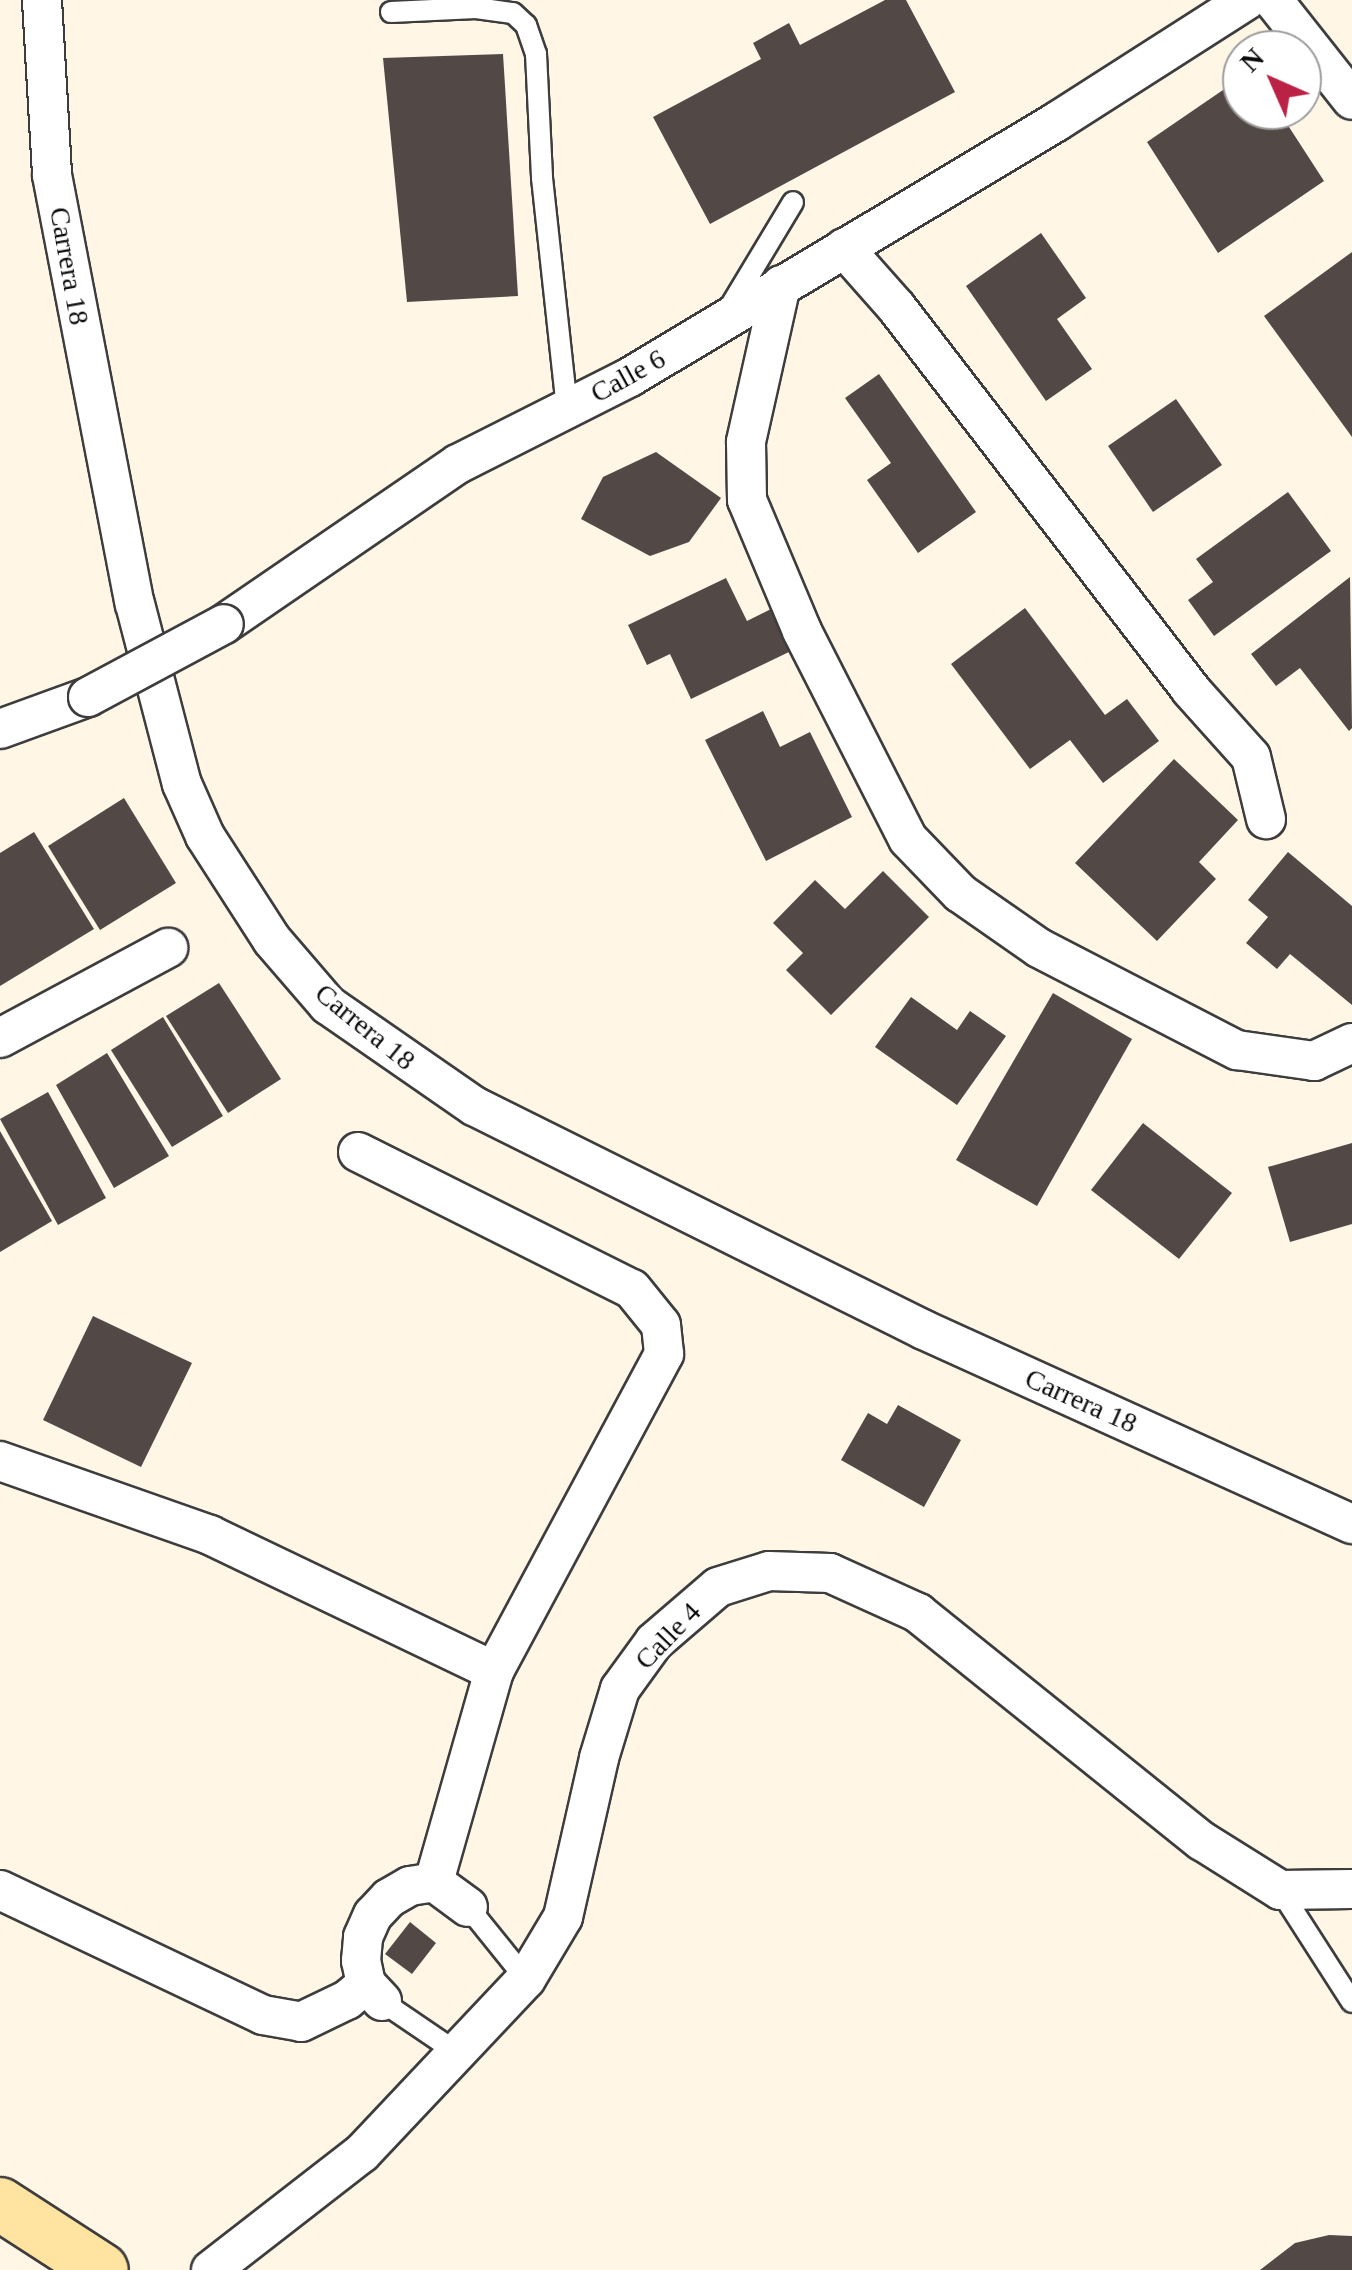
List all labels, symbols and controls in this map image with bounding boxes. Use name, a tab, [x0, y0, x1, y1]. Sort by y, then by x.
north arrow	[1222, 30, 1322, 130]
text: N	[1234, 42, 1270, 78]
street label: Carrera 18	[42, 205, 96, 327]
street label: Calle 6	[585, 342, 671, 410]
street label: Carrera 18	[308, 977, 422, 1077]
street label: Carrera 18	[1020, 1361, 1142, 1441]
street label: Calle 4	[628, 1596, 708, 1676]

